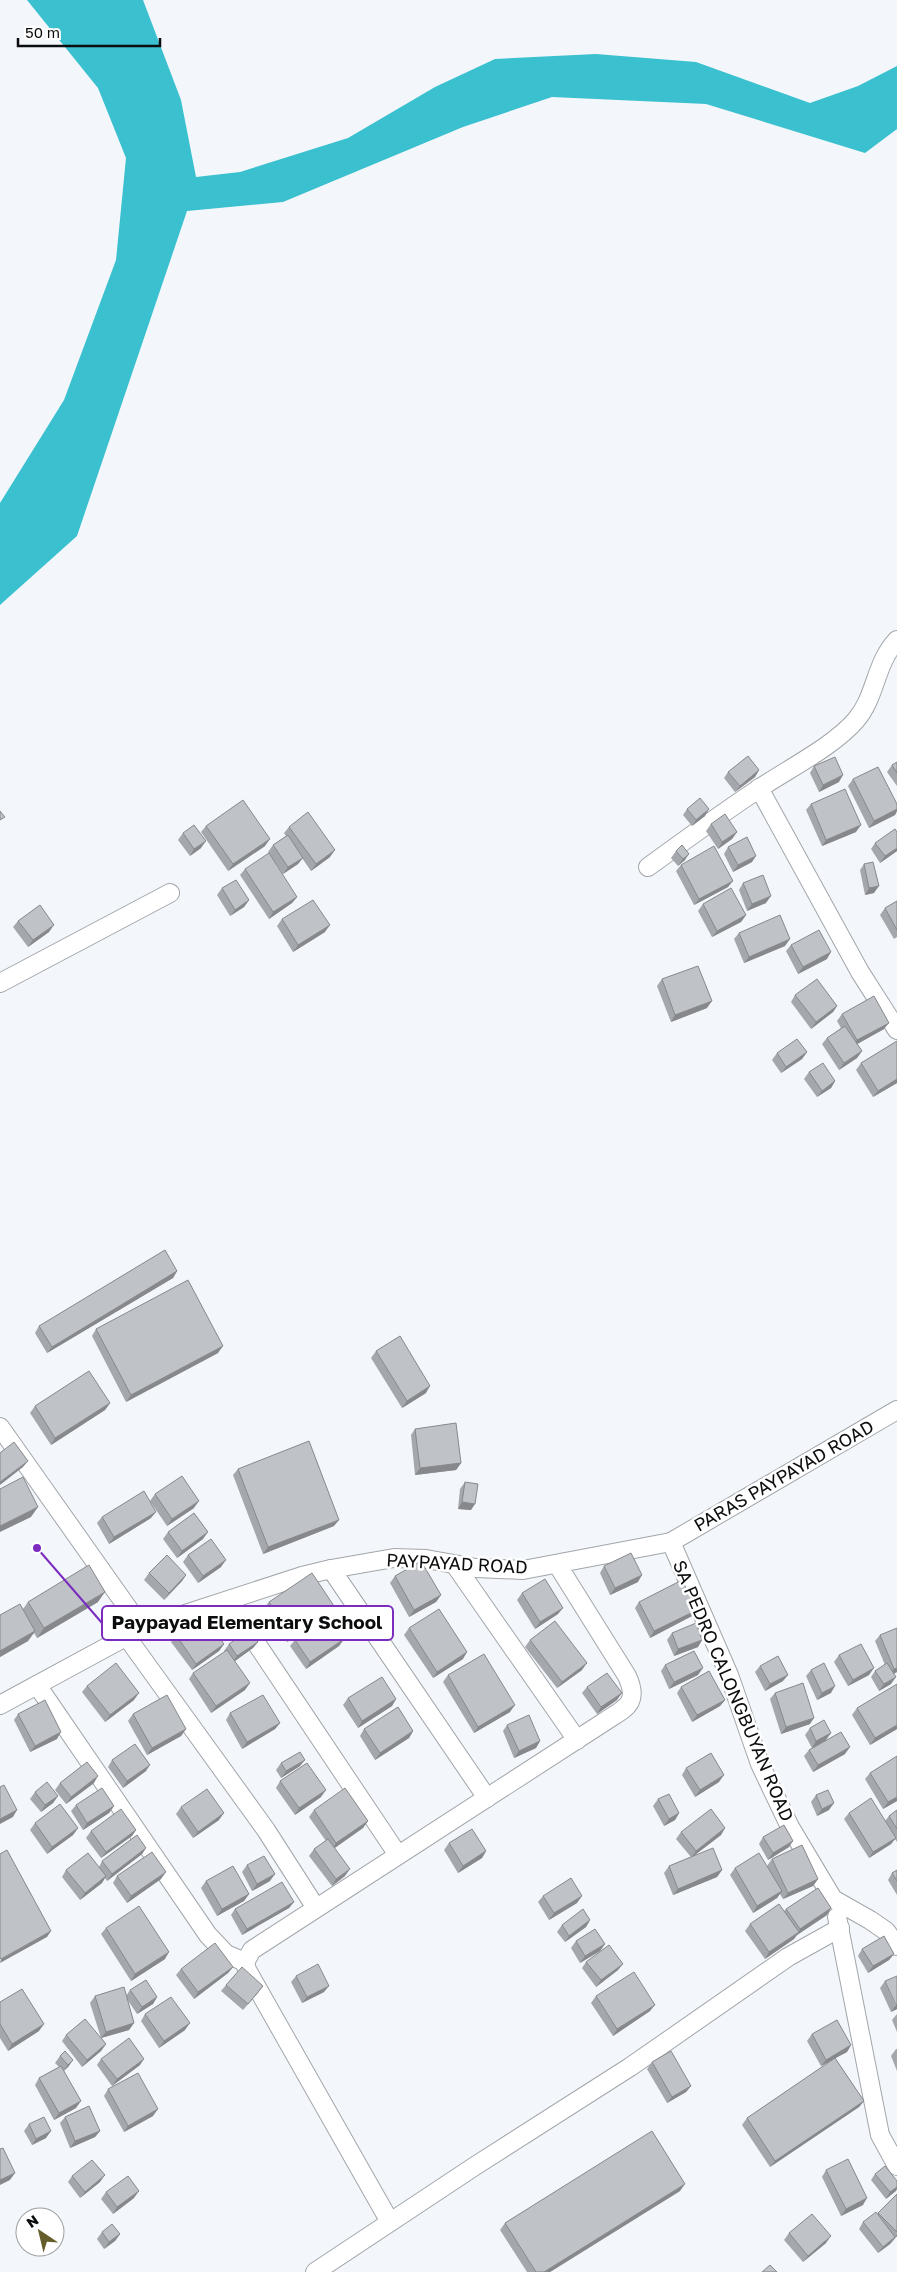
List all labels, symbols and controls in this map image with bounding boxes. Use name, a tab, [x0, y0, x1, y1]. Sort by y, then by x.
scale bar	[18, 15, 160, 47]
text: 50 m	[25, 23, 60, 41]
street label: PARAS PAYPAYAD ROAD	[690, 1415, 877, 1536]
street label: PAYPAYAD ROAD	[386, 1548, 528, 1578]
street label: SA PEDRO CALONGBUYAN ROAD	[669, 1557, 799, 1824]
callout: Paypayad Elementary School	[102, 1606, 393, 1640]
text: Paypayad Elementary School	[112, 1610, 382, 1633]
north arrow	[15, 2207, 65, 2257]
text: N	[23, 2211, 41, 2231]

